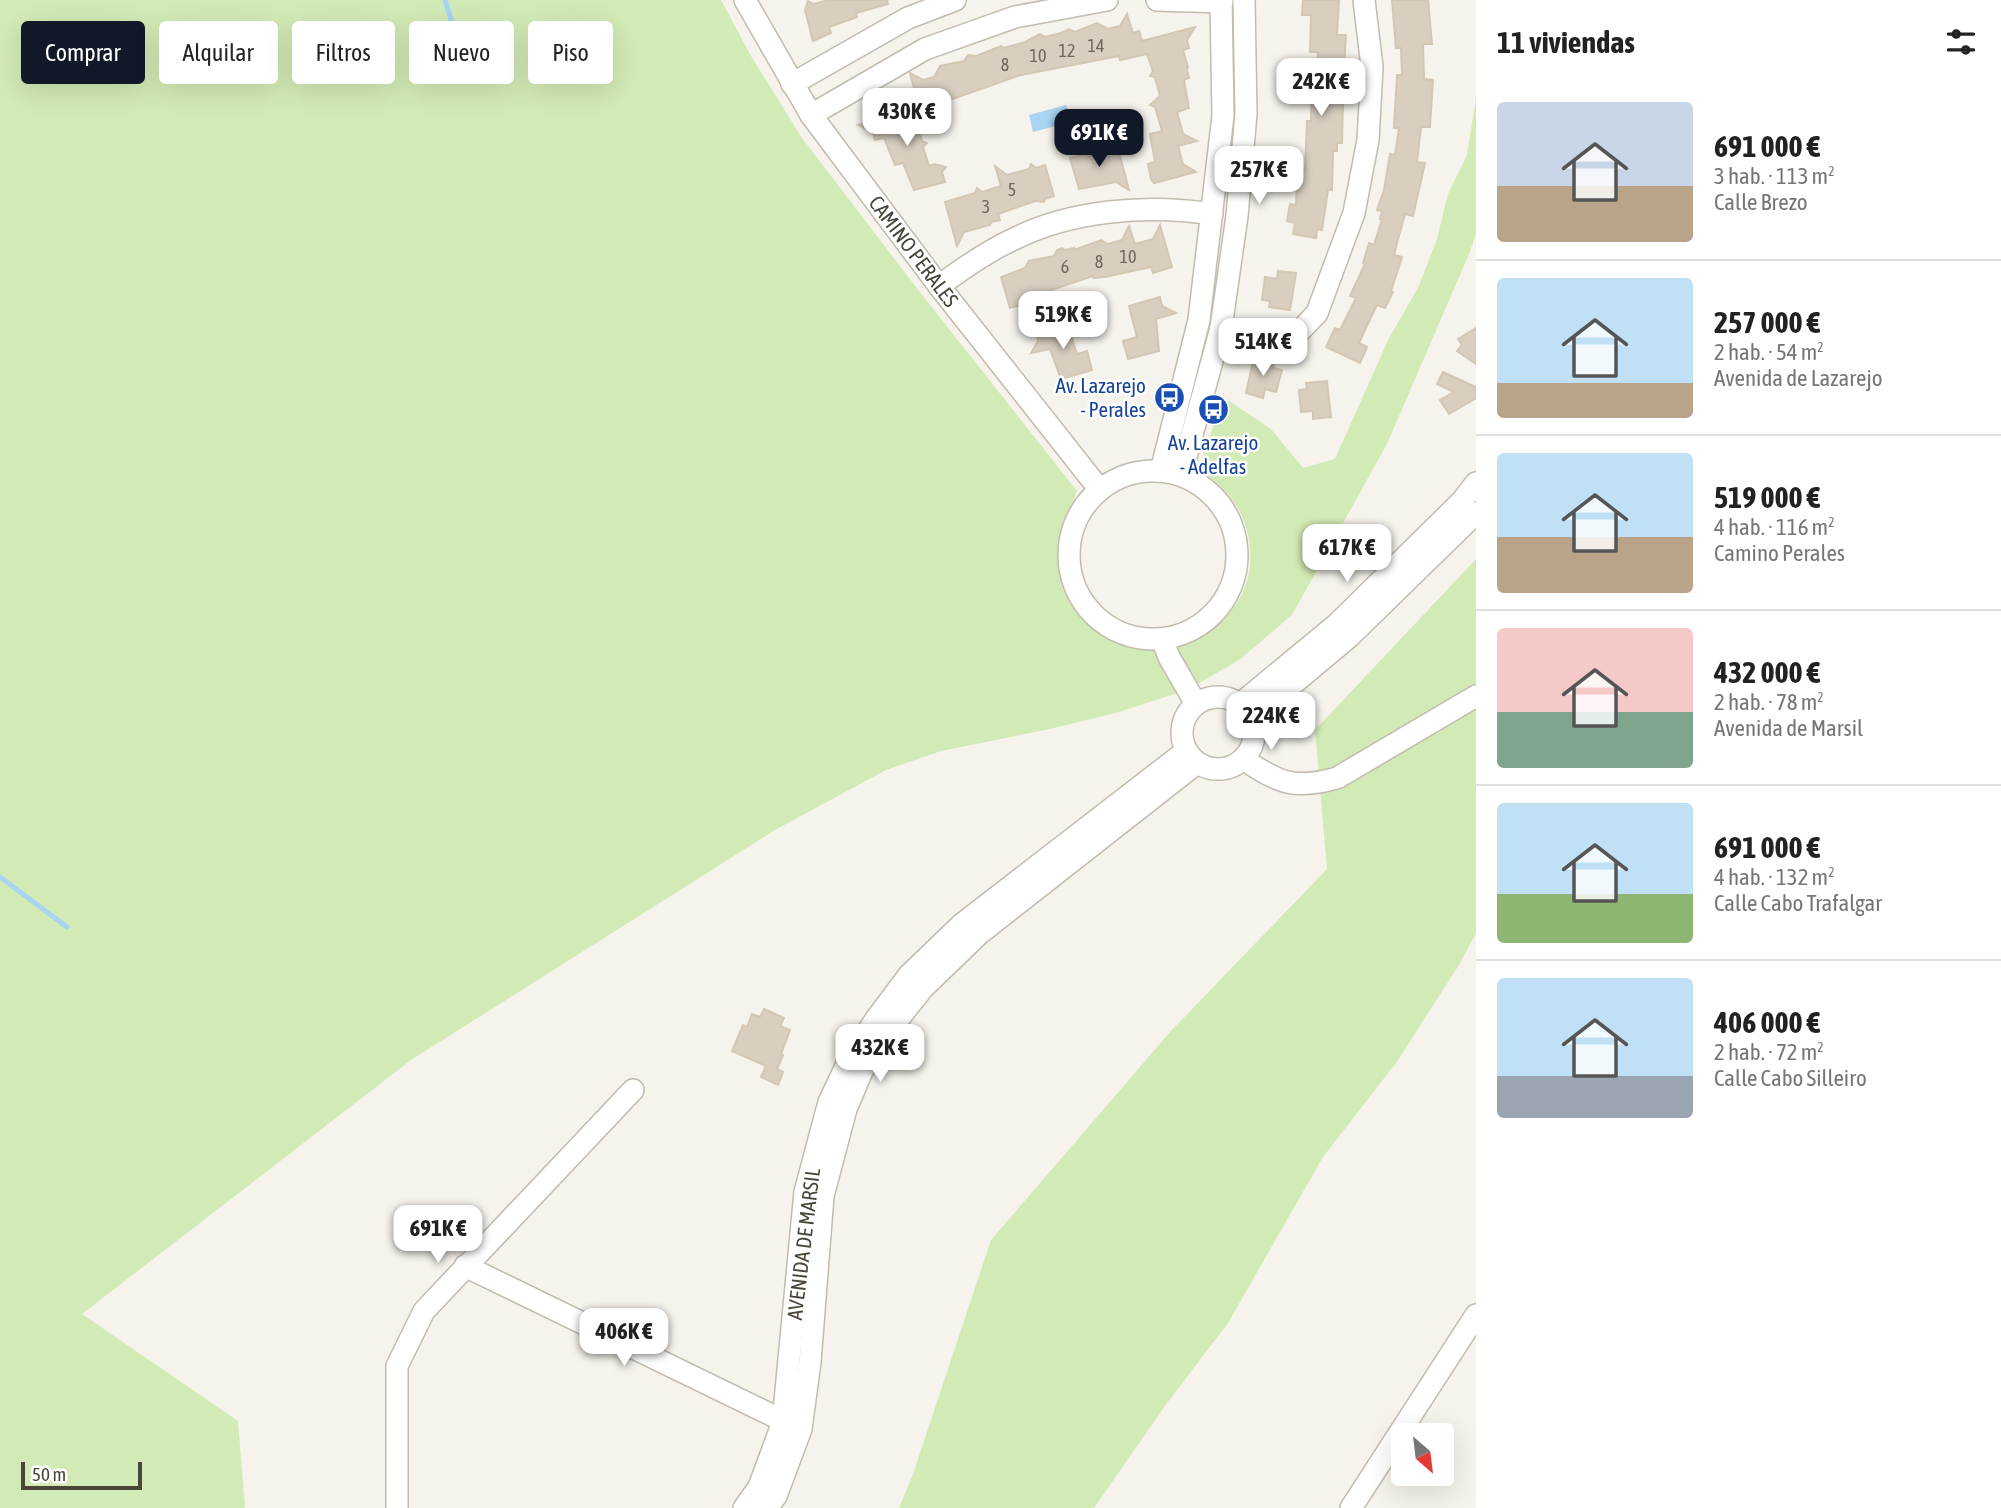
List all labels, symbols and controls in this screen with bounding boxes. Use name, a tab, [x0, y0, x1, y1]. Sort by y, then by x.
chip: Comprar	[21, 21, 145, 84]
chip: Alquilar	[159, 21, 278, 84]
chip: Filtros	[292, 21, 395, 84]
chip: Nuevo	[409, 21, 514, 84]
chip: Piso	[528, 21, 613, 84]
icon: filters	[1942, 23, 1980, 61]
text: 11 viviendas	[1497, 25, 1635, 59]
house number: 14	[1088, 35, 1104, 56]
house number: 12	[1059, 40, 1075, 61]
house number: 10	[1030, 45, 1046, 66]
house number: 8	[1001, 54, 1009, 75]
pin: 242K €	[1264, 58, 1378, 118]
text: 242K €	[1292, 68, 1350, 94]
pin: 430K €	[850, 88, 964, 148]
text: 430K €	[878, 98, 936, 124]
pin: 691K €	[1042, 110, 1156, 169]
text: 691K €	[1070, 119, 1128, 145]
text: 691 000 €	[1714, 129, 1820, 163]
icon: home	[1553, 130, 1637, 214]
pin: 257K €	[1202, 146, 1316, 206]
text: 257K €	[1230, 156, 1288, 182]
text: 3 hab. · 113 m²	[1714, 163, 1835, 189]
house number: 5	[1008, 179, 1016, 200]
text: Calle Brezo	[1714, 189, 1808, 215]
street label: CAMINO PERALES	[865, 191, 964, 311]
house number: 3	[982, 196, 990, 217]
house number: 10	[1120, 246, 1136, 267]
house number: 8	[1095, 251, 1103, 272]
house number: 6	[1061, 256, 1069, 277]
pin: 519K €	[1006, 292, 1120, 351]
text: 519K €	[1034, 301, 1092, 327]
text: 257 000 €	[1714, 305, 1820, 339]
icon: home	[1553, 306, 1637, 390]
pin: 514K €	[1206, 318, 1320, 378]
text: 514K €	[1234, 328, 1292, 354]
text: 2 hab. · 54 m²	[1714, 339, 1824, 365]
text: Avenida de Lazarejo	[1714, 365, 1883, 391]
place label: Av. Lazarejo - Perales	[1055, 373, 1146, 421]
bus stop icon: Av. Lazarejo - Perales	[1152, 380, 1186, 414]
bus stop icon: Av. Lazarejo - Adelfas	[1196, 393, 1230, 427]
place label: Av. Lazarejo - Adelfas	[1168, 430, 1258, 478]
text: 519 000 €	[1714, 480, 1820, 514]
icon: home	[1553, 481, 1637, 565]
text: 4 hab. · 116 m²	[1714, 514, 1835, 540]
pin: 617K €	[1290, 524, 1404, 584]
text: 617K €	[1318, 534, 1376, 560]
text: Camino Perales	[1714, 540, 1845, 566]
text: 432 000 €	[1714, 655, 1820, 689]
icon: home	[1553, 656, 1637, 740]
text: 2 hab. · 78 m²	[1714, 689, 1824, 715]
pin: 224K €	[1214, 692, 1328, 752]
text: 224K €	[1242, 702, 1300, 728]
text: Avenida de Marsil	[1714, 715, 1863, 741]
text: 691 000 €	[1714, 830, 1820, 864]
icon: home	[1553, 831, 1637, 915]
text: 4 hab. · 132 m²	[1714, 864, 1835, 890]
text: Calle Cabo Trafalgar	[1714, 890, 1882, 916]
text: 406 000 €	[1714, 1005, 1820, 1039]
icon: home	[1553, 1006, 1637, 1090]
pin: 432K €	[823, 1024, 937, 1084]
text: 432K €	[851, 1034, 909, 1060]
text: 2 hab. · 72 m²	[1714, 1039, 1824, 1065]
text: Calle Cabo Silleiro	[1714, 1065, 1867, 1091]
street label: AVENIDA DE MARSIL	[782, 1167, 824, 1321]
pin: 691K €	[381, 1206, 495, 1265]
text: 691K €	[409, 1215, 467, 1241]
pin: 406K €	[567, 1308, 681, 1368]
text: 406K €	[595, 1318, 653, 1344]
north arrow	[1391, 1423, 1454, 1486]
map controls	[1391, 1423, 1454, 1486]
scale bar	[21, 1459, 142, 1491]
text: 50 m	[32, 1463, 66, 1485]

